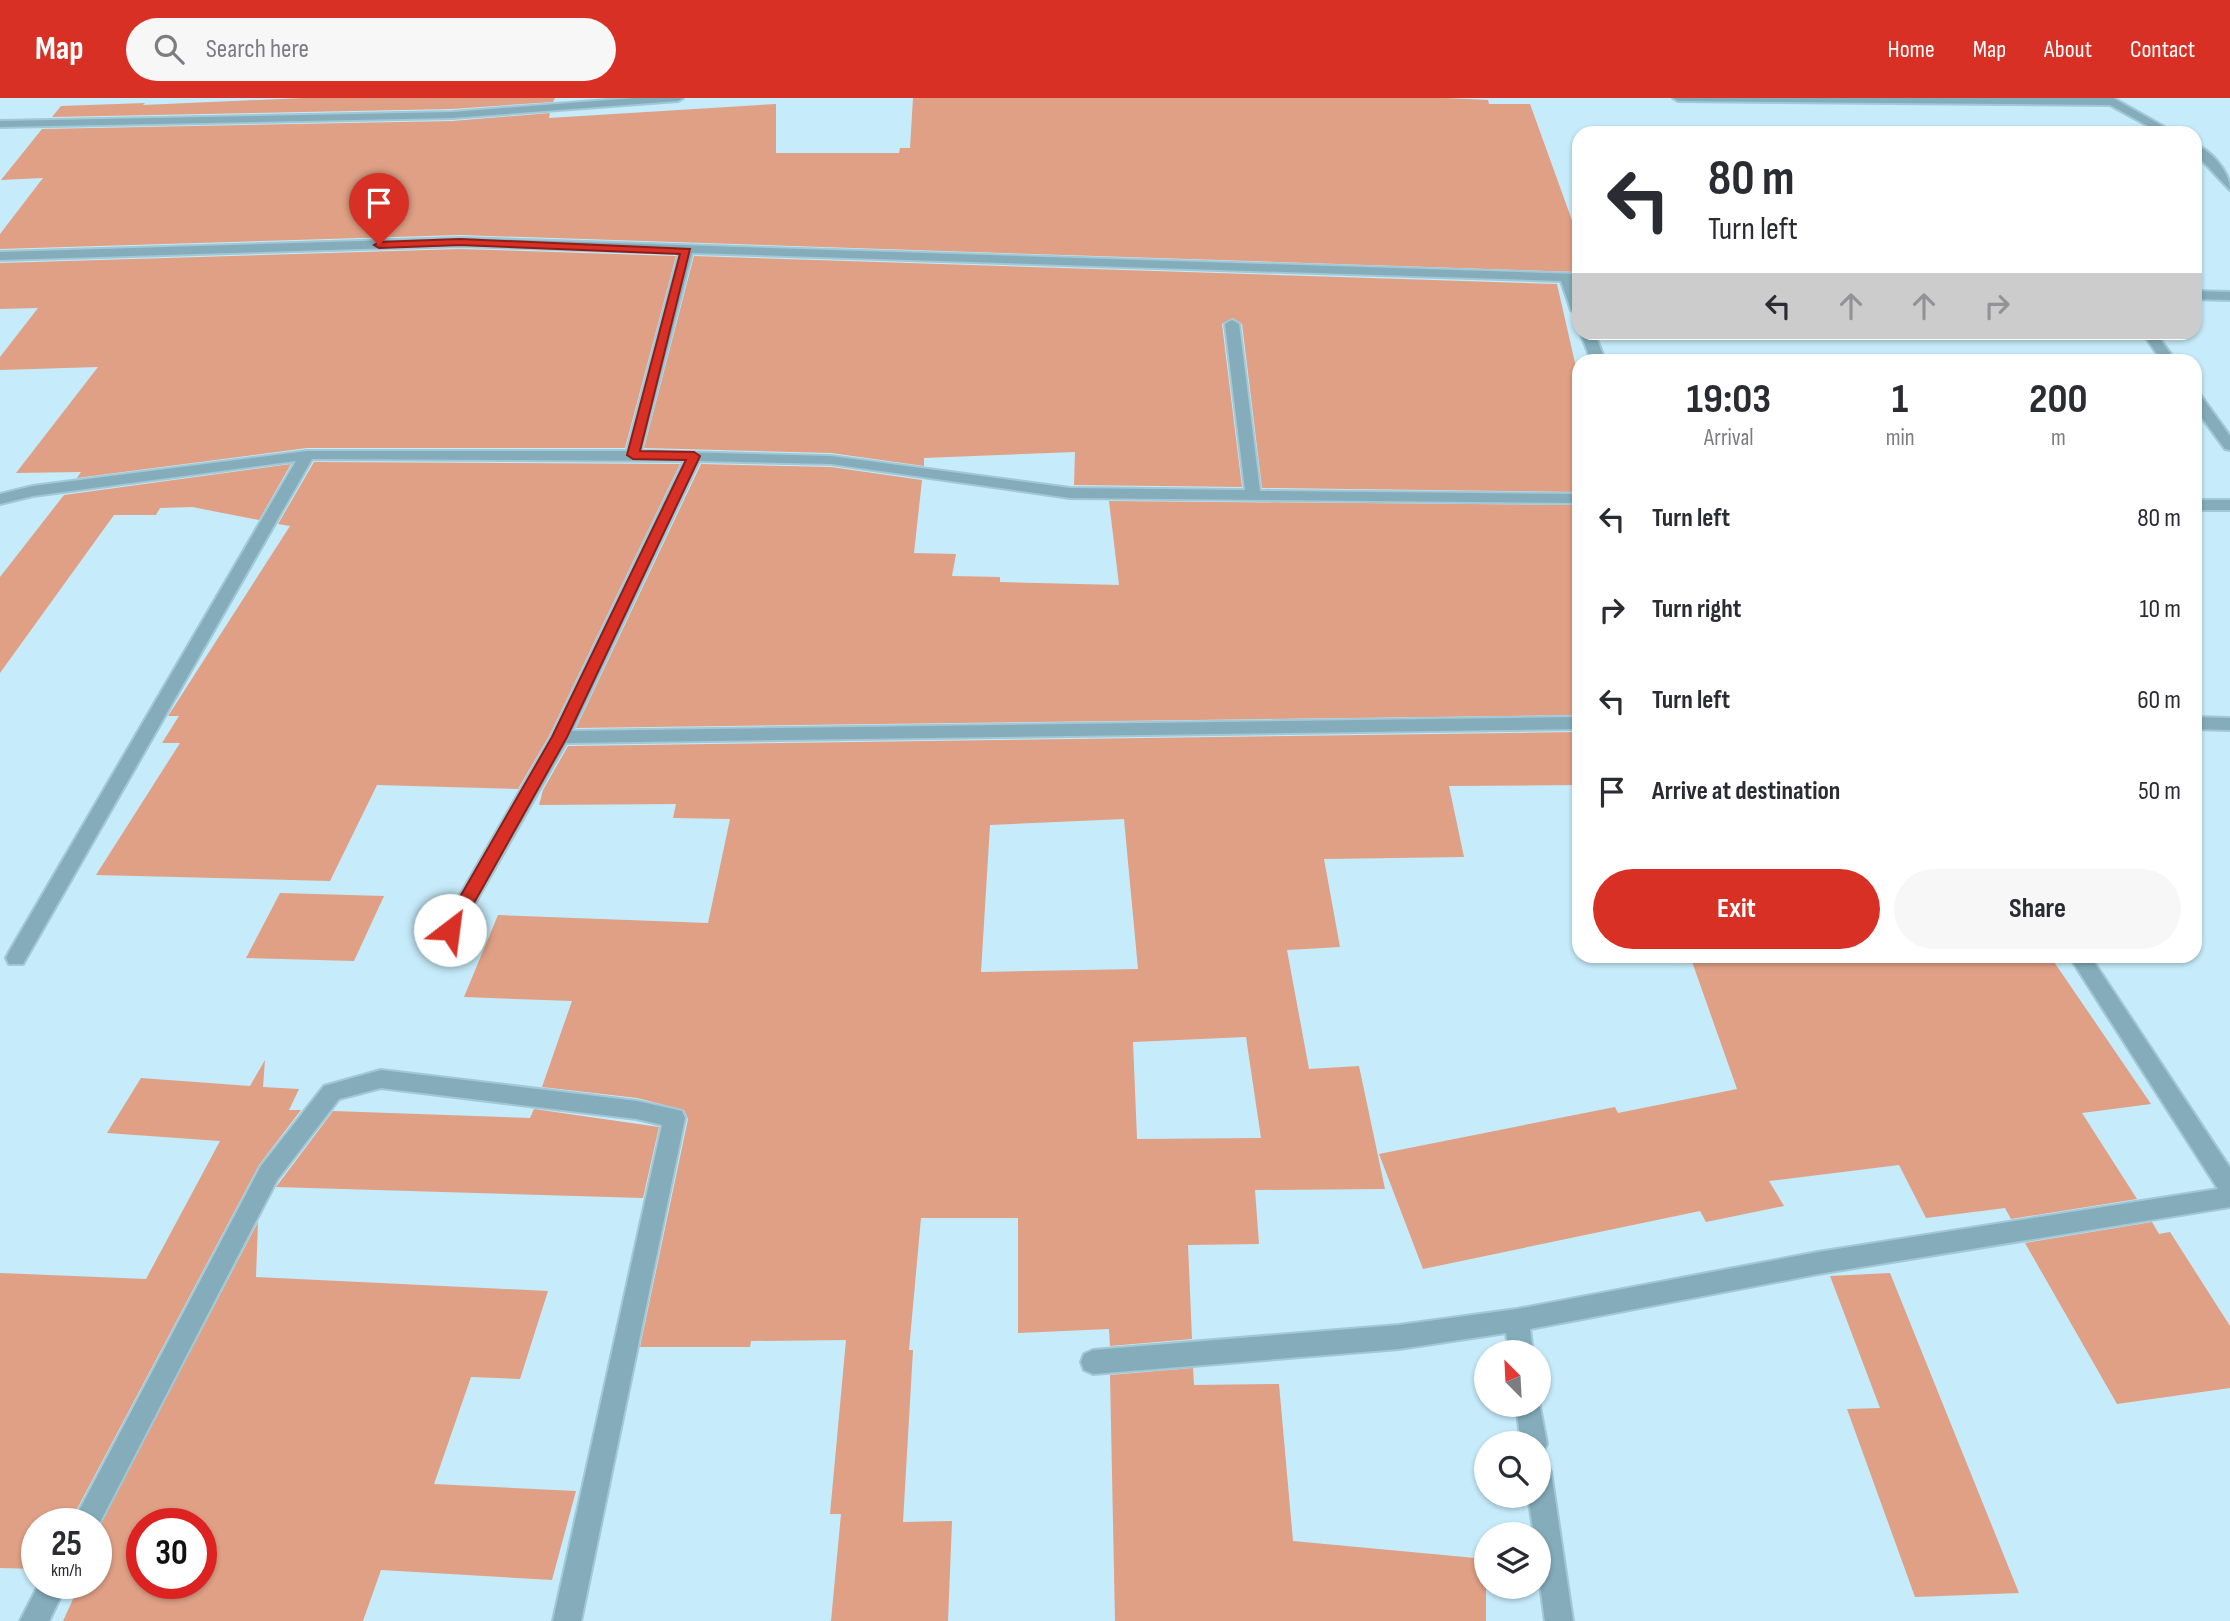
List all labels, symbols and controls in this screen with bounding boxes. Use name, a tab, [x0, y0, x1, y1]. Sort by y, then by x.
search box	[126, 18, 616, 81]
text: Map	[35, 29, 84, 69]
icon: search	[150, 30, 188, 68]
text: Search here	[206, 34, 309, 65]
text: Home	[1887, 35, 1935, 64]
text: Map	[1973, 35, 2006, 64]
text: About	[2044, 35, 2092, 64]
text: Contact	[2130, 35, 2195, 64]
text: 80 m	[1708, 150, 1795, 209]
icon: left	[1593, 154, 1684, 245]
pin	[349, 173, 409, 245]
icon: arrive	[360, 184, 398, 222]
text: Turn left	[1708, 210, 1798, 249]
icon: left	[1759, 287, 1797, 325]
icon: ahead	[1832, 287, 1870, 325]
icon: ahead	[1905, 287, 1943, 325]
icon: right	[1978, 287, 2016, 325]
text: 19:03	[1687, 374, 1771, 425]
text: 1	[1892, 374, 1908, 425]
text: 200	[2029, 374, 2087, 425]
text: Arrival	[1704, 424, 1754, 452]
text: min	[1886, 424, 1915, 452]
text: m	[2051, 424, 2066, 452]
icon: left	[1593, 500, 1631, 538]
text: Turn left	[1652, 503, 1730, 534]
text: 80 m	[2137, 503, 2181, 534]
icon: right	[1593, 591, 1631, 629]
text: Turn right	[1652, 594, 1741, 625]
text: 10 m	[2139, 594, 2181, 625]
icon: left	[1593, 682, 1631, 720]
text: Turn left	[1652, 685, 1730, 716]
text: 60 m	[2137, 685, 2181, 716]
icon: arrive	[1593, 773, 1631, 811]
text: Arrive at destination	[1652, 776, 1840, 807]
text: 50 m	[2138, 776, 2181, 807]
button: Exit	[1593, 869, 1880, 949]
button: Share	[1894, 869, 2181, 949]
position arrow	[413, 893, 487, 967]
north arrow	[1474, 1340, 1550, 1418]
map controls	[1474, 1340, 1551, 1599]
button: search	[1474, 1431, 1551, 1508]
speed limit sign: 30	[126, 1508, 217, 1599]
button: layers	[1474, 1522, 1551, 1599]
text: 25	[51, 1523, 82, 1566]
text: km/h	[51, 1560, 82, 1581]

